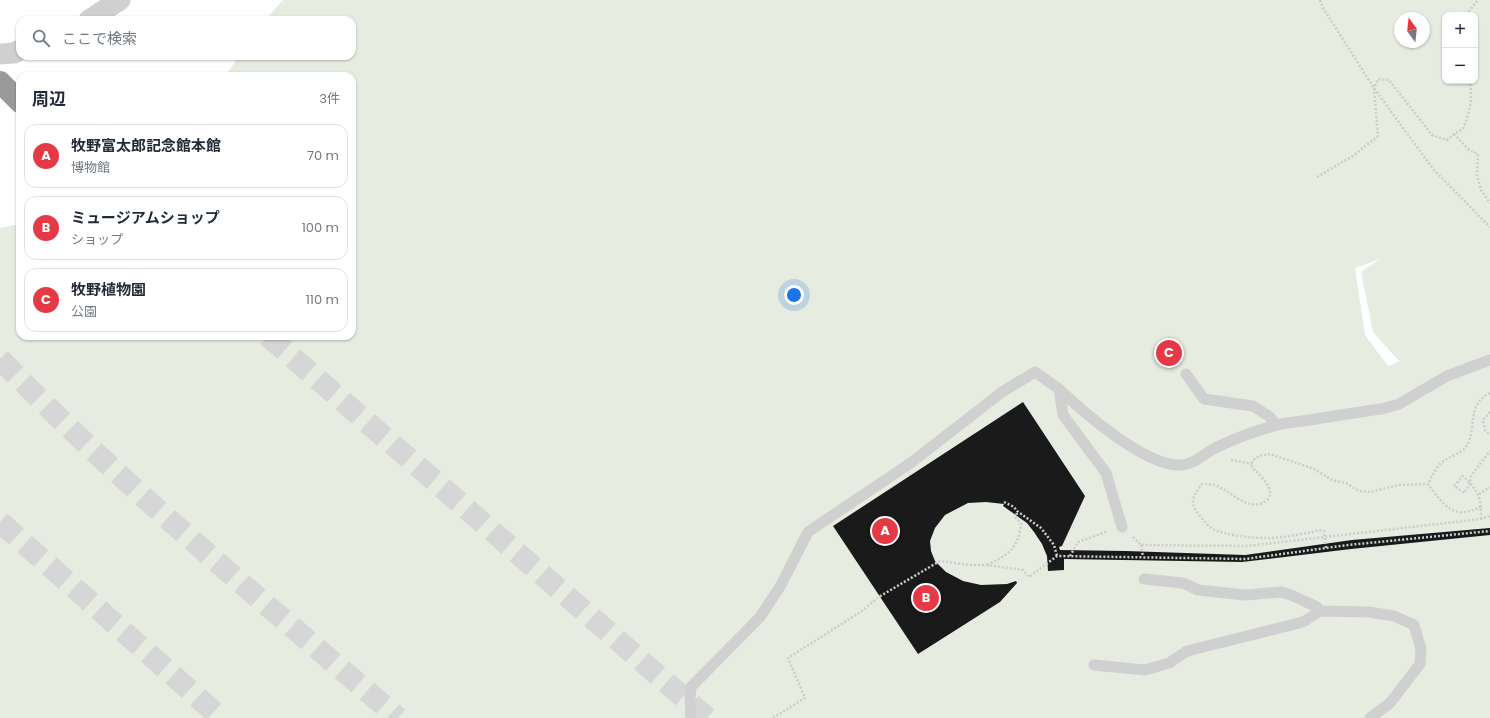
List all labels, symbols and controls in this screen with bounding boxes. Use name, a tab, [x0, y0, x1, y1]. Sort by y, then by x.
north arrow	[1394, 12, 1430, 48]
map controls	[1442, 12, 1478, 84]
button: +	[1442, 12, 1478, 48]
search box	[16, 16, 356, 60]
icon: search	[30, 27, 52, 49]
text: ここで検索	[62, 28, 137, 49]
button: −	[1442, 48, 1478, 84]
text: 周辺	[32, 87, 66, 111]
text: 3件	[319, 89, 340, 108]
text: 牧野富太郎記念館本館	[71, 135, 221, 156]
text: A	[41, 146, 51, 165]
text: 70 m	[307, 146, 339, 165]
text: 博物館	[71, 158, 110, 177]
text: ミュージアムショップ	[71, 207, 220, 228]
text: B	[42, 218, 50, 237]
text: 100 m	[302, 218, 339, 237]
text: ショップ	[71, 230, 123, 249]
text: 牧野植物園	[71, 279, 146, 300]
your location	[784, 285, 804, 305]
text: C	[41, 290, 51, 309]
text: 110 m	[306, 290, 339, 309]
text: 公園	[71, 302, 97, 321]
pin: C	[1156, 338, 1182, 368]
pin: A	[872, 516, 898, 546]
pin: B	[913, 583, 939, 613]

